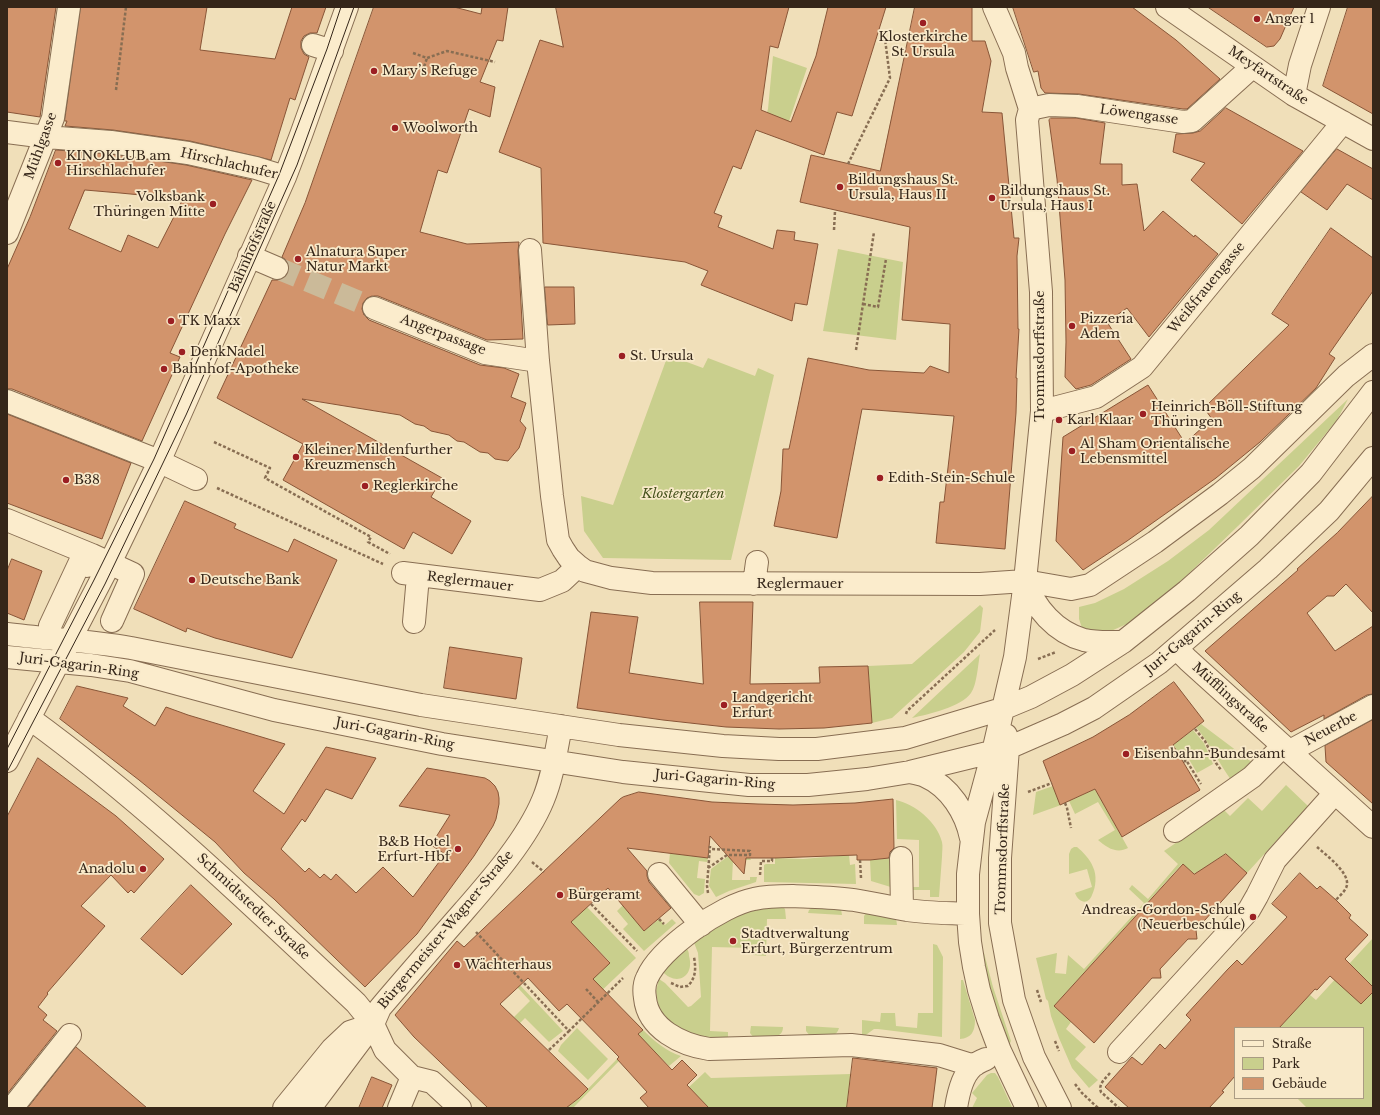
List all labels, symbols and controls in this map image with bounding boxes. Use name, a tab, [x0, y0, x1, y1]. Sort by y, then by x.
place label: Anger 1	[1265, 11, 1315, 27]
marker: Anger 1	[1252, 14, 1262, 24]
marker: Klosterkirche St. Ursula	[918, 18, 928, 28]
place label: Klosterkirche St. Ursula	[878, 29, 968, 60]
street label: Meyfartstraße	[1225, 43, 1311, 109]
place label: Mary’s Refuge	[382, 63, 477, 79]
marker: Mary’s Refuge	[369, 66, 379, 76]
street label: Löwengasse	[1099, 102, 1179, 128]
street label: Mühlgasse	[22, 110, 60, 182]
place label: Woolworth	[403, 120, 478, 136]
marker: Woolworth	[390, 123, 400, 133]
street label: Hirschlachufer	[179, 145, 279, 183]
place label: KINOKLUB am Hirschlachufer	[66, 148, 171, 179]
marker: KINOKLUB am Hirschlachufer	[53, 158, 63, 168]
place label: Bildungshaus St. Ursula, Haus II	[848, 172, 958, 203]
marker: Bildungshaus St. Ursula, Haus II	[835, 182, 845, 192]
place label: Bildungshaus St. Ursula, Haus I	[1000, 183, 1110, 214]
place label: Volksbank Thüringen Mitte	[94, 189, 205, 220]
marker: Bildungshaus St. Ursula, Haus I	[987, 193, 997, 203]
marker: Volksbank Thüringen Mitte	[208, 199, 218, 209]
street label: Bahnhofstraße	[226, 199, 280, 295]
street label: Weißfrauengasse	[1165, 239, 1249, 337]
place label: Alnatura Super Natur Markt	[306, 244, 407, 275]
marker: Alnatura Super Natur Markt	[293, 254, 303, 264]
street label: Trommsdorffstraße	[1032, 290, 1048, 422]
street label: Angerpassage	[398, 311, 488, 359]
place label: Pizzeria Adem	[1080, 311, 1133, 342]
place label: TK Maxx	[179, 313, 241, 329]
marker: TK Maxx	[166, 316, 176, 326]
marker: Pizzeria Adem	[1067, 321, 1077, 331]
place label: DenkNadel	[190, 344, 265, 360]
marker: DenkNadel	[177, 347, 187, 357]
place label: St. Ursula	[630, 348, 693, 364]
marker: St. Ursula	[617, 351, 627, 361]
place label: Bahnhof-Apotheke	[172, 361, 299, 377]
marker: Bahnhof-Apotheke	[159, 364, 169, 374]
place label: Heinrich-Böll-Stiftung Thüringen	[1151, 399, 1302, 430]
marker: Heinrich-Böll-Stiftung Thüringen	[1138, 409, 1148, 419]
place label: Karl Klaar	[1067, 412, 1133, 428]
marker: Karl Klaar	[1054, 415, 1064, 425]
place label: Al Sham Orientalische Lebensmittel	[1080, 436, 1230, 467]
place label: Kleiner Mildenfurther Kreuzmensch	[304, 442, 452, 473]
marker: Al Sham Orientalische Lebensmittel	[1067, 446, 1077, 456]
marker: Kleiner Mildenfurther Kreuzmensch	[291, 452, 301, 462]
place label: Edith-Stein-Schule	[888, 470, 1015, 486]
place label: B38	[74, 472, 100, 488]
marker: Edith-Stein-Schule	[875, 473, 885, 483]
marker: B38	[61, 475, 71, 485]
place label: Reglerkirche	[373, 478, 458, 494]
marker: Reglerkirche	[360, 481, 370, 491]
park label: Klostergarten	[642, 486, 724, 502]
street label: Reglermauer	[426, 569, 514, 595]
place label: Deutsche Bank	[200, 572, 300, 588]
marker: Deutsche Bank	[187, 575, 197, 585]
street label: Reglermauer	[757, 576, 843, 592]
street label: Juri-Gagarin-Ring	[1142, 588, 1244, 678]
street label: Juri-Gagarin-Ring	[18, 650, 140, 682]
street label: Müfflingstraße	[1189, 660, 1271, 736]
place label: Landgericht Erfurt	[732, 690, 813, 721]
marker: Landgericht Erfurt	[719, 700, 729, 710]
street label: Neuerbe	[1302, 709, 1360, 749]
street label: Juri-Gagarin-Ring	[334, 715, 456, 753]
place label: Eisenbahn-Bundesamt	[1134, 746, 1285, 762]
marker: Eisenbahn-Bundesamt	[1121, 749, 1131, 759]
street label: Juri-Gagarin-Ring	[654, 767, 776, 793]
street label: Trommsdorffstraße	[993, 783, 1013, 915]
place label: B&B Hotel Erfurt-Hbf	[377, 834, 450, 865]
marker: B&B Hotel Erfurt-Hbf	[453, 844, 463, 854]
street label: Bürgermeister-Wagner-Straße	[375, 848, 517, 1012]
street label: Schmidtstedter Straße	[193, 851, 313, 963]
place label: Anadolu	[79, 861, 135, 877]
marker: Anadolu	[138, 864, 148, 874]
place label: Bürgeramt	[568, 887, 640, 903]
marker: Bürgeramt	[555, 890, 565, 900]
place label: Andreas-Gordon-Schule (Neuerbeschule)	[1082, 902, 1245, 933]
marker: Andreas-Gordon-Schule (Neuerbeschule)	[1248, 912, 1258, 922]
place label: Stadtverwaltung Erfurt, Bürgerzentrum	[741, 926, 893, 957]
marker: Stadtverwaltung Erfurt, Bürgerzentrum	[728, 936, 738, 946]
place label: Wächterhaus	[465, 957, 552, 973]
marker: Wächterhaus	[452, 960, 462, 970]
legend	[1234, 1027, 1364, 1099]
text: Straße	[1272, 1036, 1312, 1051]
text: Park	[1272, 1056, 1300, 1071]
text: Gebäude	[1272, 1076, 1327, 1091]

